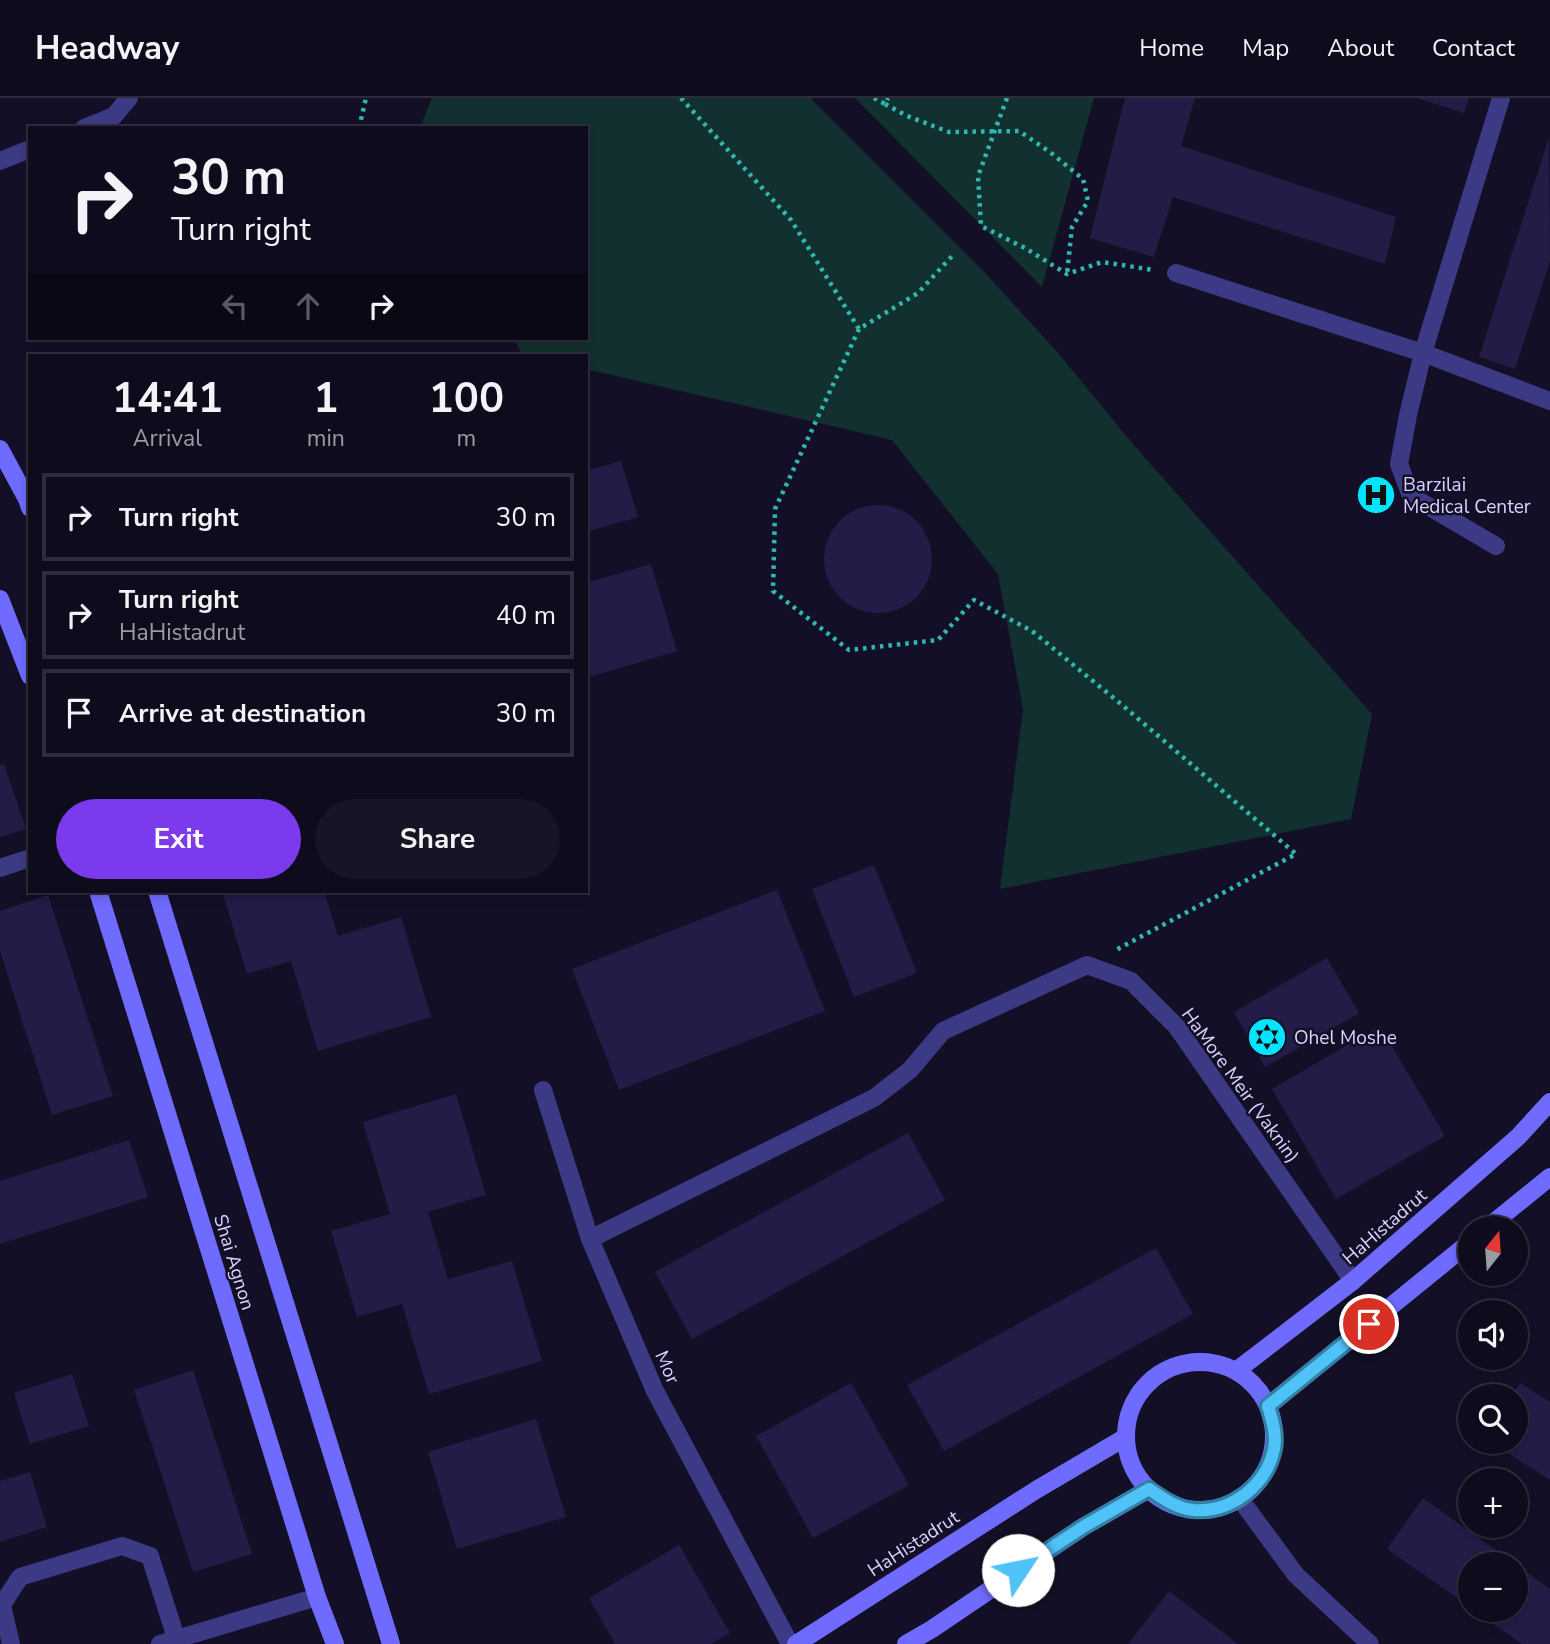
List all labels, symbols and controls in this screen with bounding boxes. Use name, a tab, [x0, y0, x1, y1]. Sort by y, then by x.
text: Headway	[35, 26, 179, 71]
text: Home	[1139, 32, 1204, 64]
text: Map	[1242, 32, 1289, 64]
text: About	[1327, 32, 1394, 64]
text: Contact	[1432, 32, 1515, 64]
text: 30 m	[171, 144, 286, 211]
icon: right	[56, 154, 147, 245]
text: Turn right	[171, 208, 311, 251]
icon: left	[216, 287, 254, 325]
icon: ahead	[289, 287, 327, 325]
icon: right	[362, 287, 400, 325]
text: 14:41	[112, 370, 223, 427]
text: 1	[313, 370, 338, 427]
text: 100	[429, 370, 504, 427]
text: Arrival	[133, 423, 202, 454]
text: min	[307, 423, 345, 454]
text: m	[457, 423, 476, 454]
place label: Barzilai Medical Center	[1403, 472, 1531, 520]
hospital icon: Barzilai Medical Center	[1355, 474, 1397, 516]
icon: right	[60, 498, 98, 536]
text: Turn right	[119, 500, 238, 535]
text: 30 m	[496, 500, 556, 535]
text: Turn right	[119, 582, 238, 617]
icon: right	[60, 596, 98, 634]
text: 40 m	[496, 598, 556, 633]
text: HaHistadrut	[119, 617, 245, 648]
icon: arrive	[60, 694, 98, 732]
text: Arrive at destination	[119, 696, 366, 731]
text: 30 m	[496, 696, 556, 731]
button: Exit	[56, 799, 301, 879]
button: Share	[315, 799, 560, 879]
street label: HaMore Meir (Vaknin)	[1175, 1003, 1305, 1168]
synagogue icon: Ohel Moshe	[1246, 1016, 1288, 1058]
place label: Ohel Moshe	[1294, 1025, 1397, 1051]
street label: HaHistadrut	[1337, 1182, 1433, 1271]
street label: Shai Agnon	[207, 1211, 261, 1313]
north arrow	[1458, 1216, 1528, 1286]
map controls	[1458, 1216, 1528, 1622]
pin	[1339, 1294, 1399, 1354]
button: sound	[1458, 1300, 1528, 1370]
icon: arrive	[1350, 1305, 1388, 1343]
street label: Mor	[648, 1347, 686, 1388]
button: search	[1458, 1384, 1528, 1454]
button: +	[1458, 1468, 1528, 1538]
street label: HaHistadrut	[863, 1504, 965, 1583]
position arrow	[981, 1533, 1055, 1607]
button: −	[1458, 1552, 1528, 1622]

